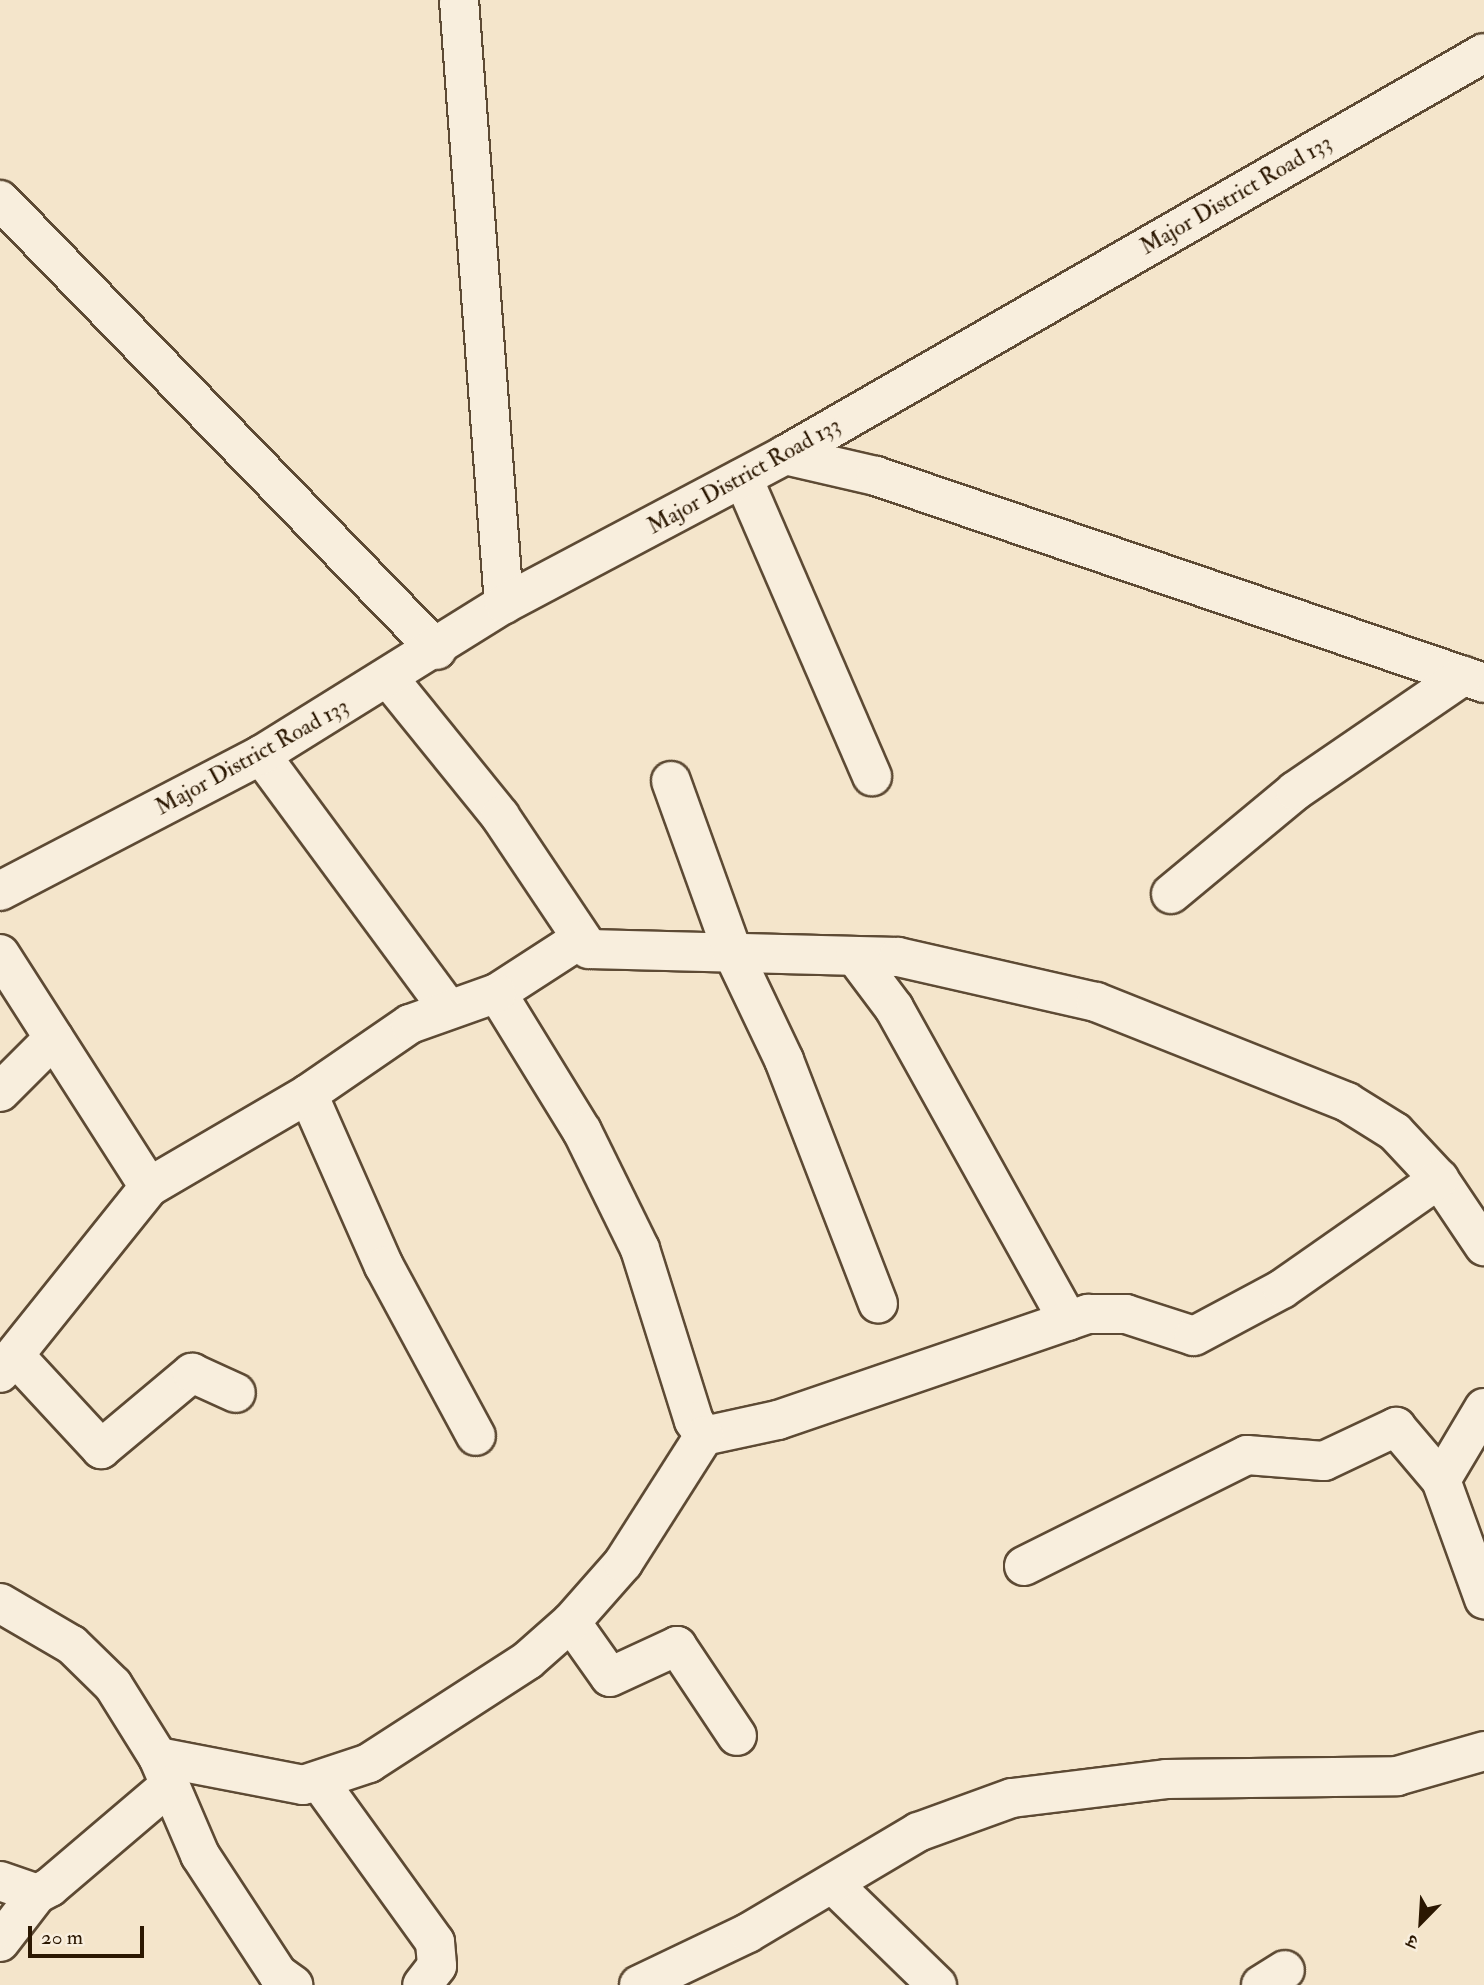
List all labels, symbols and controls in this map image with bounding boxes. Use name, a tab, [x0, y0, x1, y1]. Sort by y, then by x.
street label: Major District Road 133	[1135, 129, 1337, 261]
street label: Major District Road 133	[643, 411, 845, 541]
street label: Major District Road 133	[151, 692, 353, 822]
north arrow	[1386, 1887, 1456, 1957]
scale bar	[32, 1912, 147, 1956]
text: 20 m	[41, 1924, 83, 1951]
text: उ	[1403, 1928, 1422, 1954]

